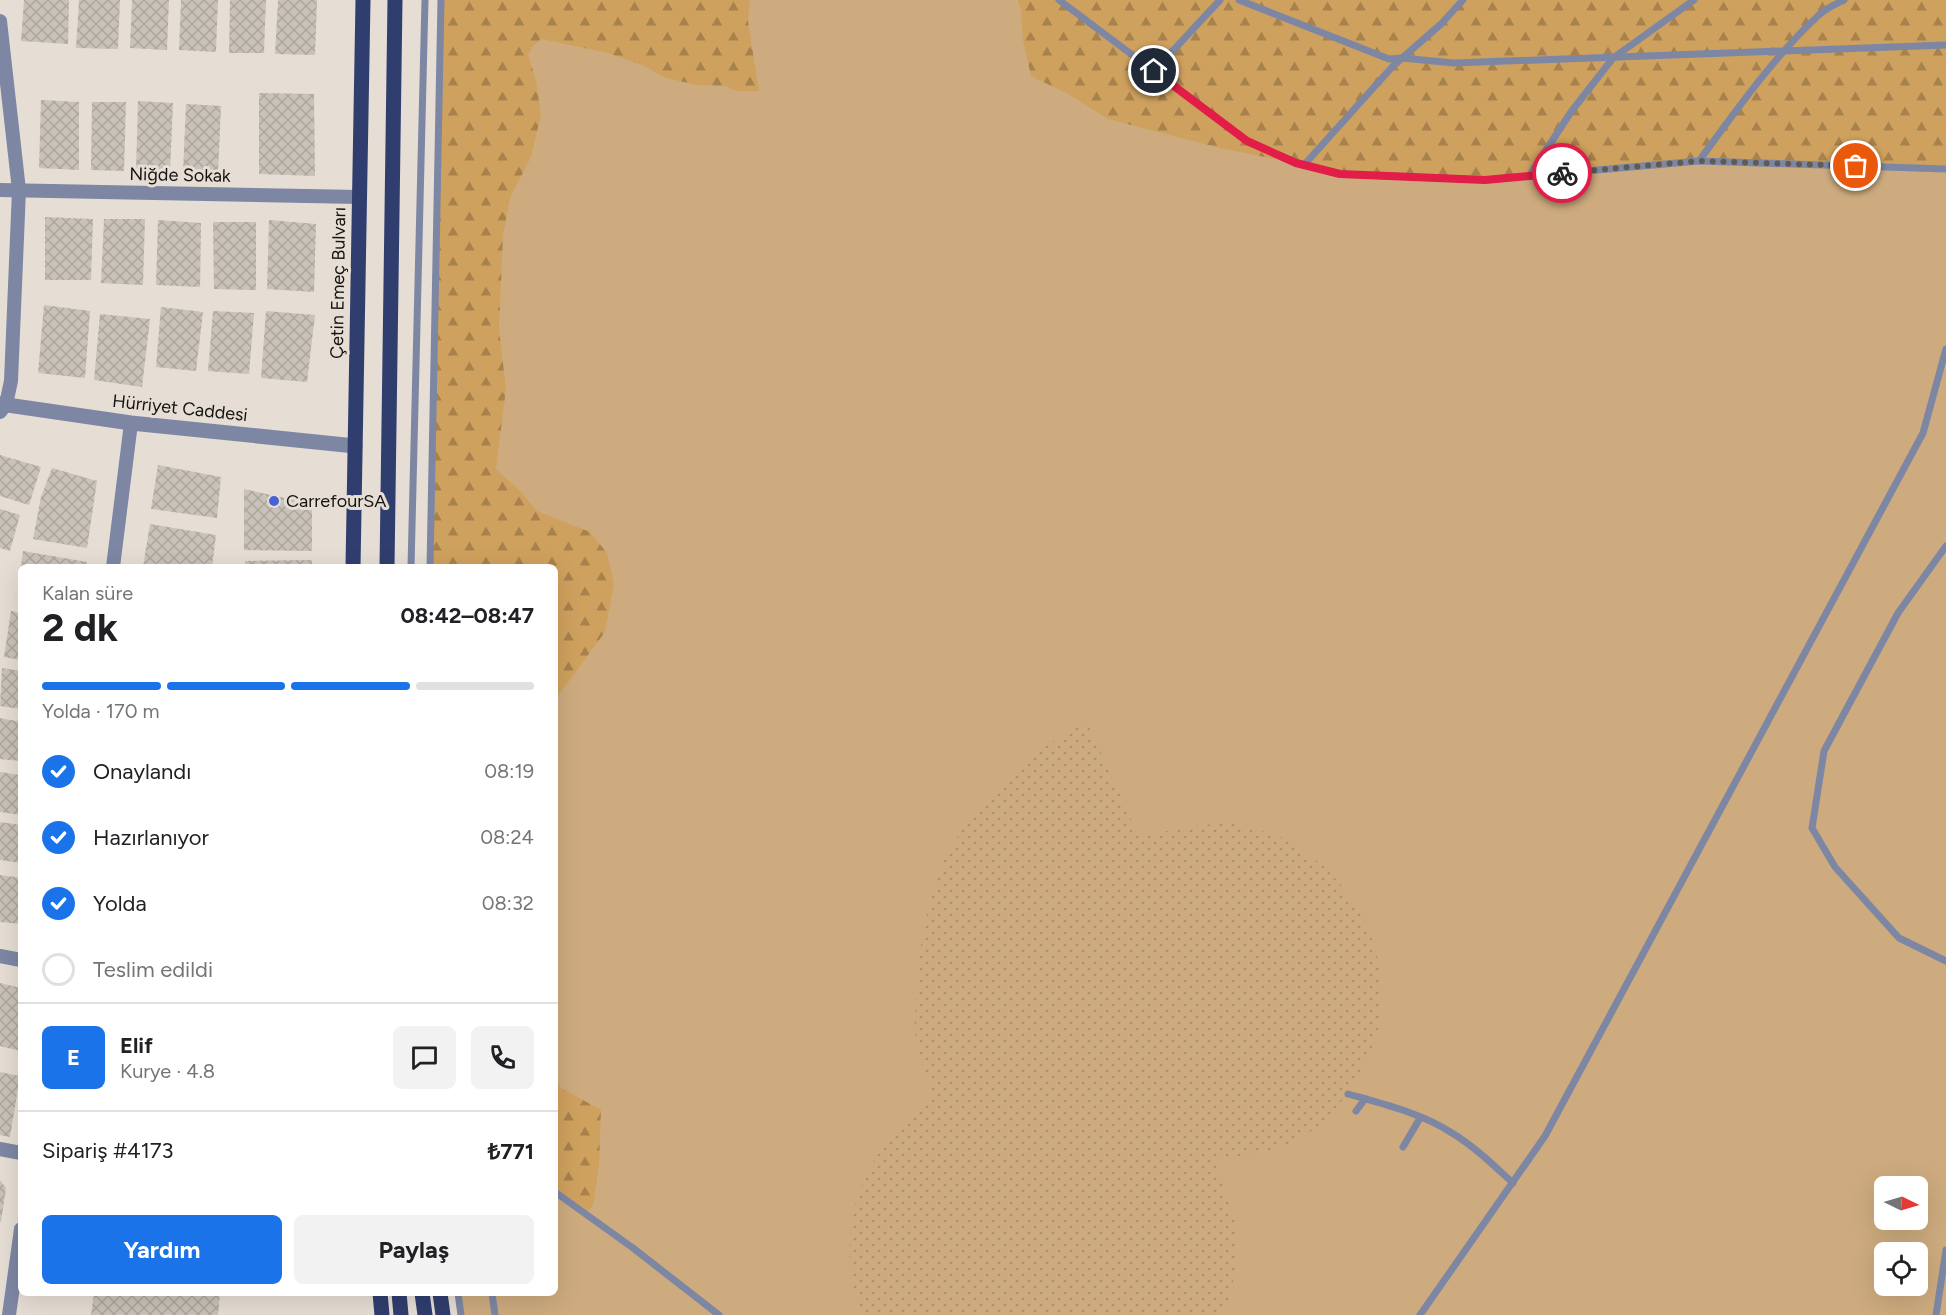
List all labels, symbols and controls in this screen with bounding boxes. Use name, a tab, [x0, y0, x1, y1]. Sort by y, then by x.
pin	[1128, 45, 1179, 96]
icon: home	[1137, 54, 1170, 87]
pin	[1830, 140, 1881, 191]
courier	[1532, 143, 1592, 203]
icon: bag	[1839, 149, 1872, 182]
icon: bike	[1546, 157, 1579, 190]
street label: Niğde Sokak	[129, 163, 231, 187]
street label: Çetin Emeç Bulvarı	[326, 207, 350, 359]
street label: Hürriyet Caddesi	[111, 390, 249, 426]
place label: CarrefourSA	[286, 490, 387, 512]
marker: CarrefourSA	[267, 494, 281, 508]
text: Kalan süre	[42, 581, 133, 605]
text: 08:42–08:47	[400, 602, 534, 629]
text: 2 dk	[42, 604, 118, 651]
text: Yolda · 170 m	[42, 699, 160, 723]
icon: check	[42, 755, 75, 788]
text: Onaylandı	[93, 758, 191, 785]
text: 08:19	[484, 759, 534, 783]
icon: check	[42, 821, 75, 854]
text: Hazırlanıyor	[93, 824, 209, 851]
text: 08:24	[480, 825, 534, 849]
icon: check	[42, 887, 75, 920]
text: Yolda	[93, 890, 147, 917]
text: 08:32	[482, 891, 534, 915]
text: Teslim edildi	[93, 956, 213, 983]
button: chat	[393, 1026, 456, 1089]
button: phone	[471, 1026, 534, 1089]
text: Elif	[120, 1032, 153, 1059]
text: E	[67, 1044, 80, 1071]
text: Kurye · 4.8	[120, 1059, 215, 1083]
text: Sipariş #4173	[42, 1137, 174, 1164]
text: ₺771	[488, 1138, 534, 1165]
north arrow	[1874, 1176, 1928, 1230]
map controls	[1874, 1176, 1928, 1296]
button: Yardım	[42, 1215, 282, 1284]
button: Paylaş	[294, 1215, 534, 1284]
button: locate	[1874, 1242, 1928, 1296]

